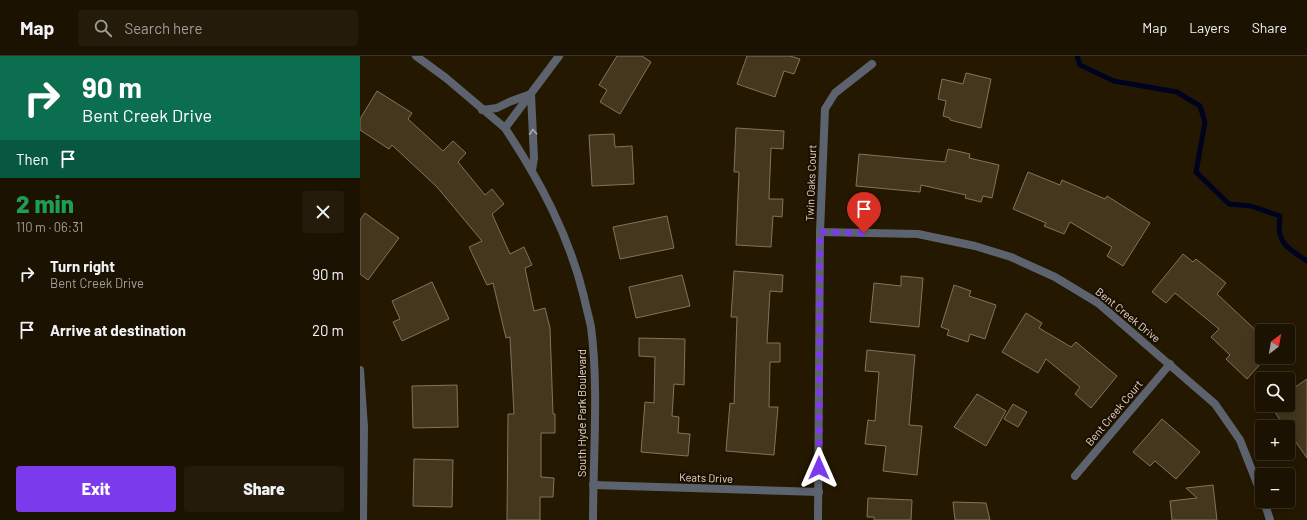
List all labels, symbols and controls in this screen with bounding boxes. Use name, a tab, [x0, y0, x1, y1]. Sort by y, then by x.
search box	[78, 10, 358, 46]
text: Map	[20, 16, 54, 39]
icon: search	[92, 17, 114, 39]
text: Search here	[124, 19, 202, 37]
text: Map	[1142, 19, 1167, 36]
text: Layers	[1189, 19, 1230, 36]
text: Share	[1252, 19, 1287, 36]
text: 90 m	[82, 70, 142, 104]
icon: right	[16, 72, 68, 124]
text: Bent Creek Drive	[82, 104, 212, 126]
one-way arrow	[528, 129, 537, 135]
street label: Twin Oaks Court	[803, 144, 818, 222]
icon: arrive	[57, 148, 79, 170]
text: Then	[16, 150, 49, 168]
text: 2 min	[16, 189, 74, 218]
button: close	[302, 191, 344, 233]
pin	[847, 192, 881, 233]
icon: arrive	[853, 198, 875, 220]
text: 110 m · 06:31	[16, 219, 83, 235]
text: Turn right	[50, 257, 115, 275]
icon: right	[16, 263, 38, 285]
text: 90 m	[312, 265, 344, 283]
text: Bent Creek Drive	[50, 275, 144, 291]
street label: Bent Creek Drive	[1093, 285, 1163, 345]
icon: arrive	[16, 319, 38, 341]
text: Arrive at destination	[50, 321, 186, 339]
text: 20 m	[312, 321, 344, 339]
north arrow	[1255, 324, 1295, 364]
map controls	[1255, 324, 1295, 508]
street label: South Hyde Park Boulevard	[575, 349, 588, 477]
button: search	[1255, 372, 1295, 412]
street label: Bent Creek Court	[1082, 377, 1145, 448]
button: +	[1255, 420, 1295, 460]
position arrow	[798, 447, 840, 489]
button: Exit	[16, 466, 176, 512]
button: Share	[184, 466, 344, 512]
button: −	[1255, 468, 1295, 508]
street label: Keats Drive	[679, 470, 733, 485]

